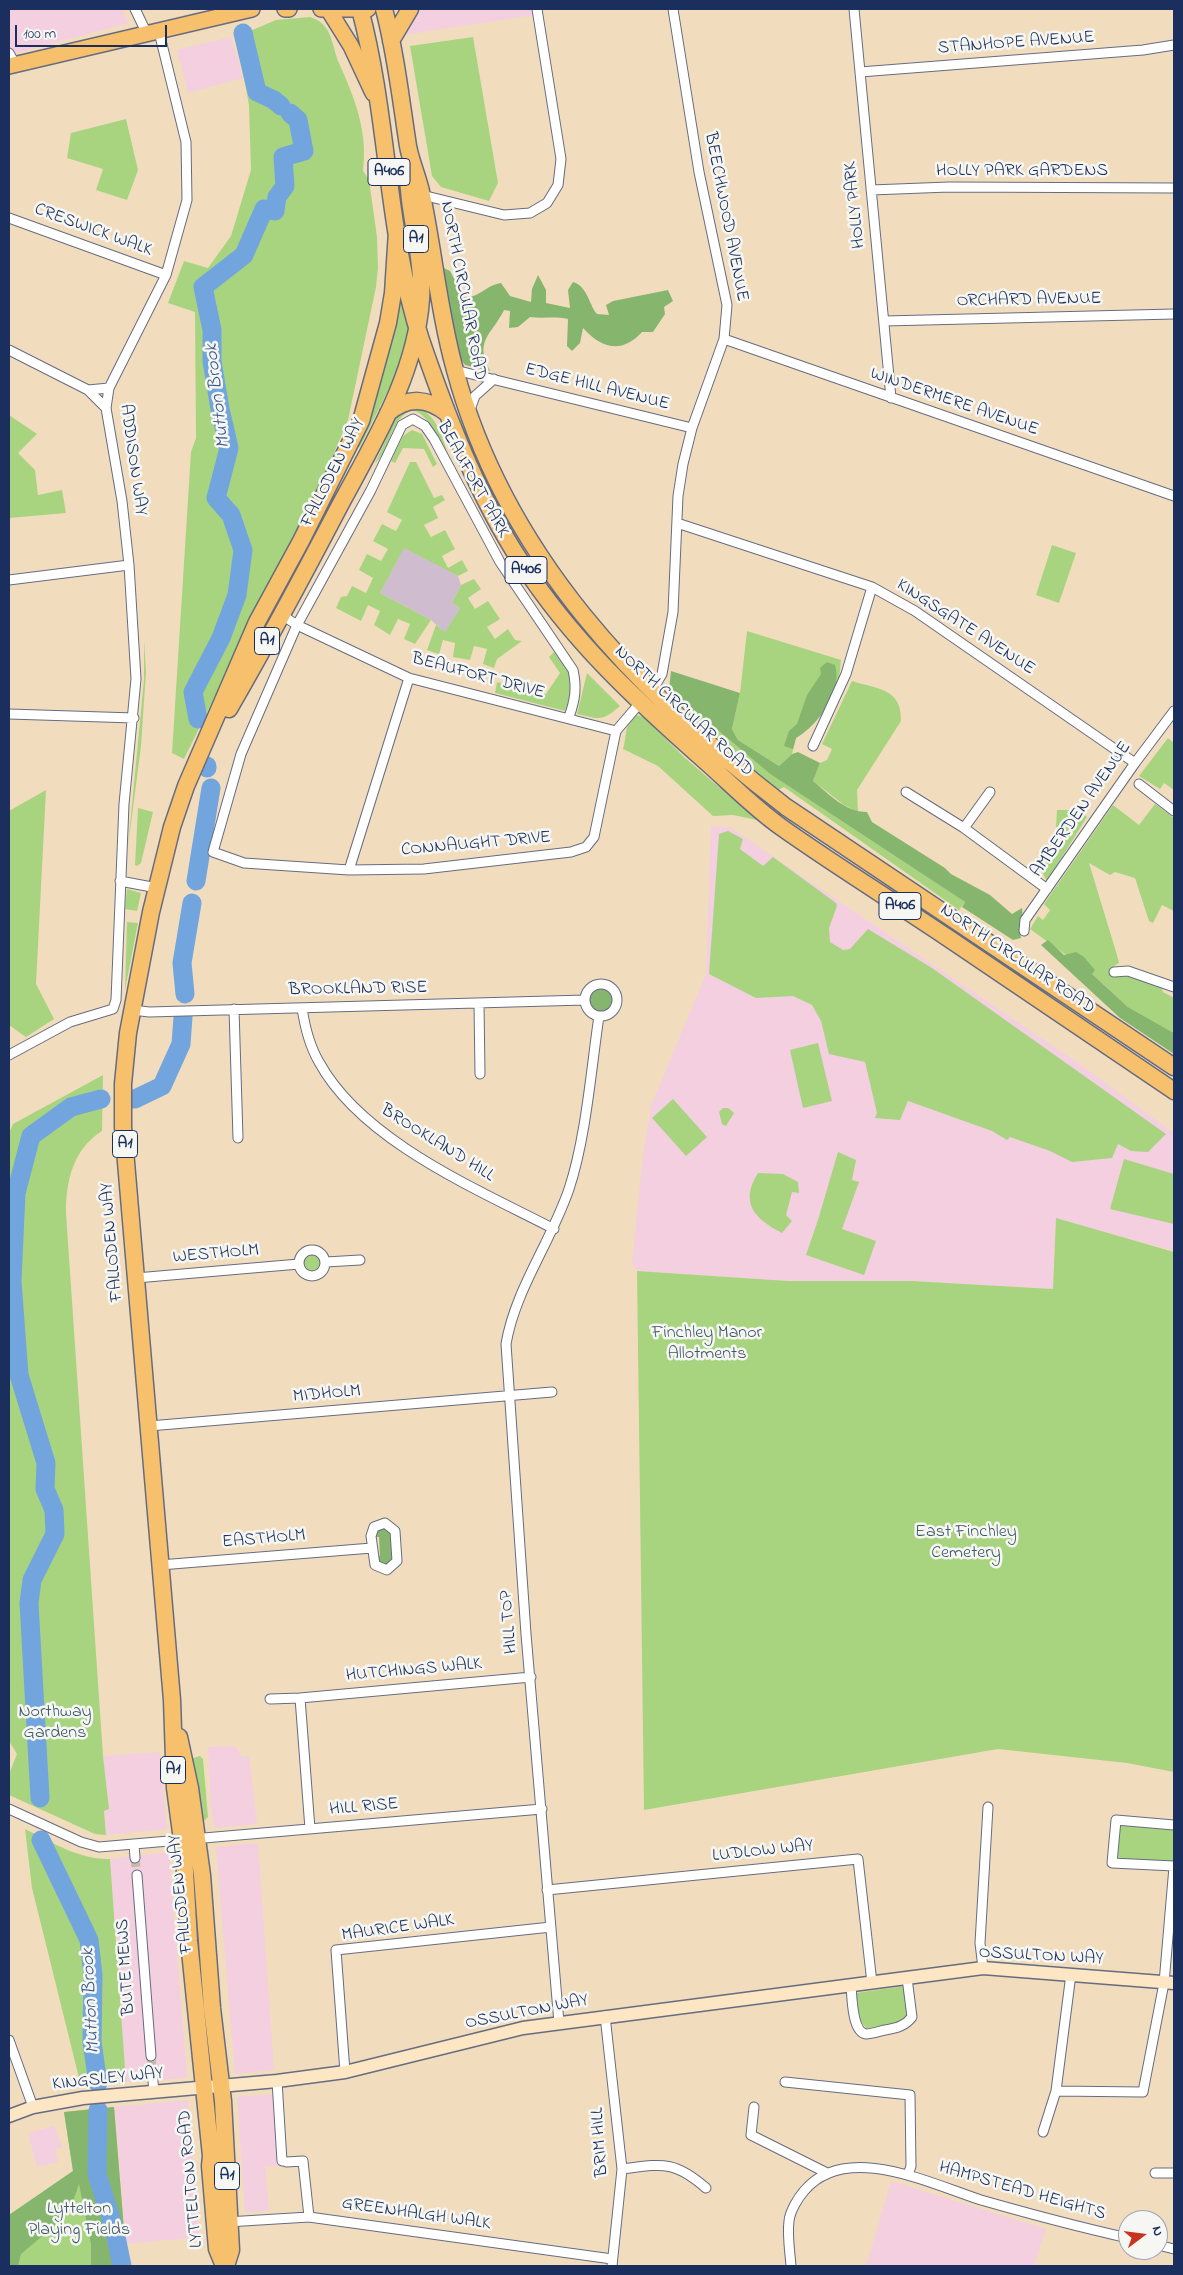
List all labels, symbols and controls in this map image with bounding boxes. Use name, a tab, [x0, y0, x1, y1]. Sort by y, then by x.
scale bar	[18, 15, 170, 47]
text: 100 m	[23, 23, 56, 45]
street label: STANHOPE AVENUE	[937, 28, 1095, 60]
street label: BEECHWOOD AVENUE	[698, 131, 752, 303]
road number: A406	[368, 158, 410, 186]
street label: HOLLY PARK	[841, 160, 871, 250]
street label: HOLLY PARK GARDENS	[936, 161, 1108, 183]
street label: CRESWICK WALK	[31, 200, 155, 262]
street label: NORTH CIRCULAR ROAD	[434, 200, 490, 382]
road number: A1	[404, 225, 428, 252]
street label: ORCHARD AVENUE	[956, 289, 1102, 313]
water label: Mutton Brook	[201, 342, 237, 450]
street label: EDGE HILL AVENUE	[522, 360, 672, 416]
street label: WINDERMERE AVENUE	[867, 364, 1041, 442]
street label: ADDISON WAY	[113, 403, 151, 517]
street label: FALLODEN WAY	[297, 415, 371, 531]
street label: BEAUFORT PARK	[431, 418, 513, 542]
road number: A406	[505, 556, 547, 584]
street label: KINGSGATE AVENUE	[892, 575, 1038, 681]
road number: A1	[254, 627, 280, 654]
street label: NORTH CIRCULAR ROAD	[609, 642, 757, 782]
street label: BEAUFORT DRIVE	[409, 649, 547, 705]
street label: AMBERDEN AVENUE	[1027, 738, 1137, 882]
street label: CONNAUGHT DRIVE	[400, 828, 552, 862]
road number: A406	[879, 892, 921, 919]
street label: NORTH CIRCULAR ROAD	[935, 900, 1099, 1020]
street label: BROOKLAND RISE	[288, 978, 428, 1002]
street label: BROOKLAND HILL	[376, 1100, 498, 1188]
road number: A1	[112, 1130, 138, 1158]
street label: FALLODEN WAY	[97, 1182, 129, 1302]
street label: WESTHOLM	[172, 1240, 260, 1270]
park label: Finchley Manor Allotments	[652, 1323, 762, 1366]
street label: MIDHOLM	[292, 1381, 362, 1409]
park label: East Finchley Cemetery	[915, 1522, 1017, 1565]
street label: EASTHOLM	[221, 1526, 307, 1554]
street label: HILL TOP	[496, 1589, 524, 1655]
street label: HUTCHINGS WALK	[345, 1654, 483, 1688]
park label: Northway Gardens	[18, 1702, 92, 1745]
road number: A1	[160, 1756, 186, 1784]
street label: HILL RISE	[329, 1794, 399, 1822]
street label: FALLODEN WAY	[165, 1833, 199, 1955]
street label: LUDLOW WAY	[711, 1836, 815, 1868]
street label: MAURICE WALK	[340, 1910, 456, 1948]
street label: BUTE MEWS	[113, 1918, 141, 2016]
street label: OSSULTON WAY	[978, 1943, 1104, 1971]
water label: Mutton Brook	[78, 1948, 106, 2054]
street label: OSSULTON WAY	[464, 1990, 590, 2036]
street label: KINGSLEY WAY	[51, 2063, 165, 2097]
street label: BRIM HILL	[588, 2106, 614, 2178]
street label: LYTTELTON ROAD	[175, 2109, 209, 2249]
street label: HAMPSTEAD HEIGHTS	[936, 2158, 1108, 2226]
road number: A1	[214, 2162, 240, 2190]
street label: GREENHALGH WALK	[340, 2194, 492, 2236]
park label: Lyttelton Playing Fields	[28, 2199, 130, 2242]
north arrow	[1118, 2210, 1168, 2260]
text: N	[1146, 2224, 1168, 2239]

